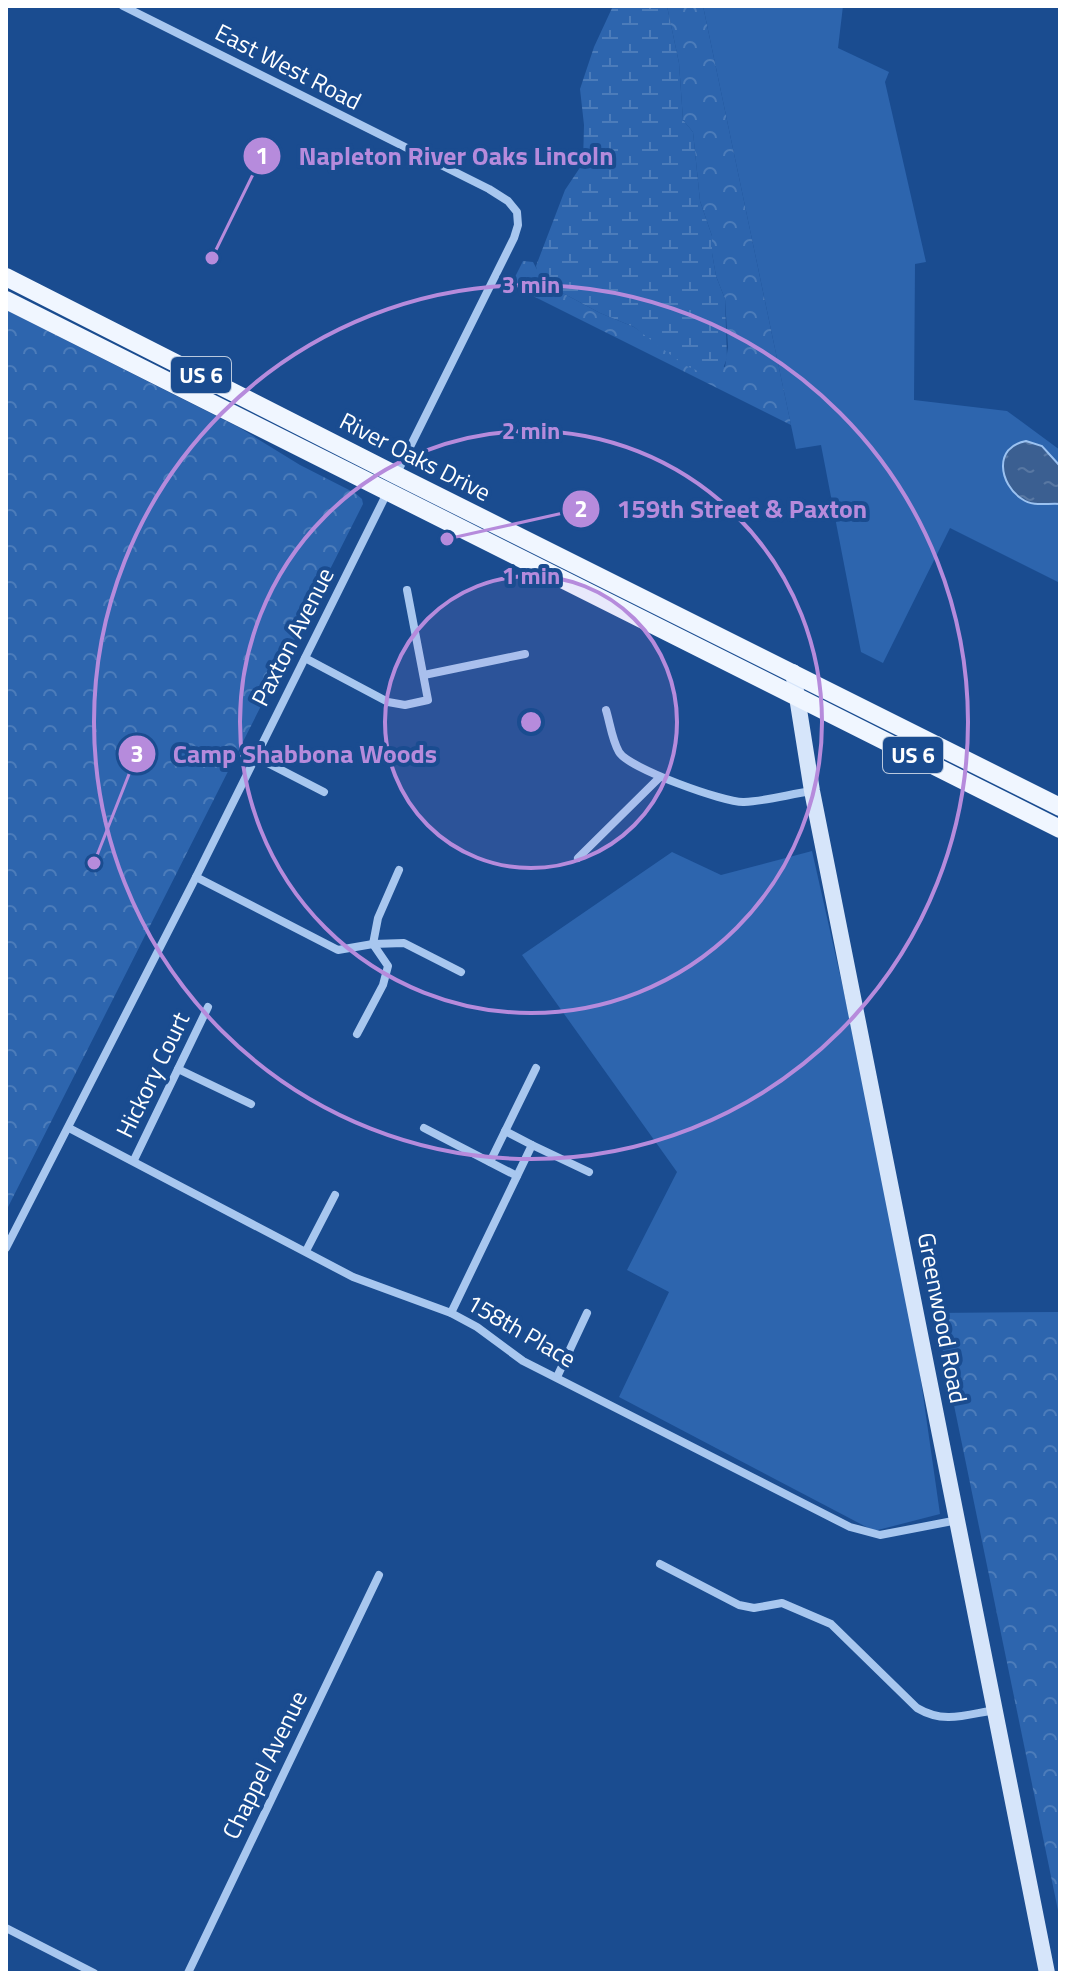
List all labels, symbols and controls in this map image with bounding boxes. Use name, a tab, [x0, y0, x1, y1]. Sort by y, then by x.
street label: East West Road	[209, 14, 368, 118]
callout: Napleton River Oaks Lincoln	[242, 131, 629, 181]
text: Napleton River Oaks Lincoln	[298, 136, 614, 175]
text: 1	[255, 137, 269, 173]
text: 3 min	[502, 266, 560, 302]
road number: US 6	[171, 357, 231, 393]
street label: River Oaks Drive	[334, 403, 497, 510]
text: 2 min	[502, 412, 560, 448]
callout: 159th Street & Paxton	[561, 484, 883, 534]
text: 159th Street & Paxton	[617, 489, 867, 528]
text: 2	[574, 490, 588, 526]
text: 1 min	[502, 557, 560, 593]
street label: Paxton Avenue	[242, 561, 342, 712]
centre of rings	[517, 708, 545, 736]
callout: Camp Shabbona Woods	[117, 729, 454, 779]
text: Camp Shabbona Woods	[173, 734, 437, 773]
text: 3	[130, 735, 144, 771]
road number: US 6	[883, 737, 943, 773]
street label: Hickory Court	[106, 1005, 198, 1144]
street label: Greenwood Road	[909, 1229, 977, 1406]
street label: 158th Place	[460, 1284, 583, 1376]
street label: Chappel Avenue	[213, 1684, 316, 1845]

